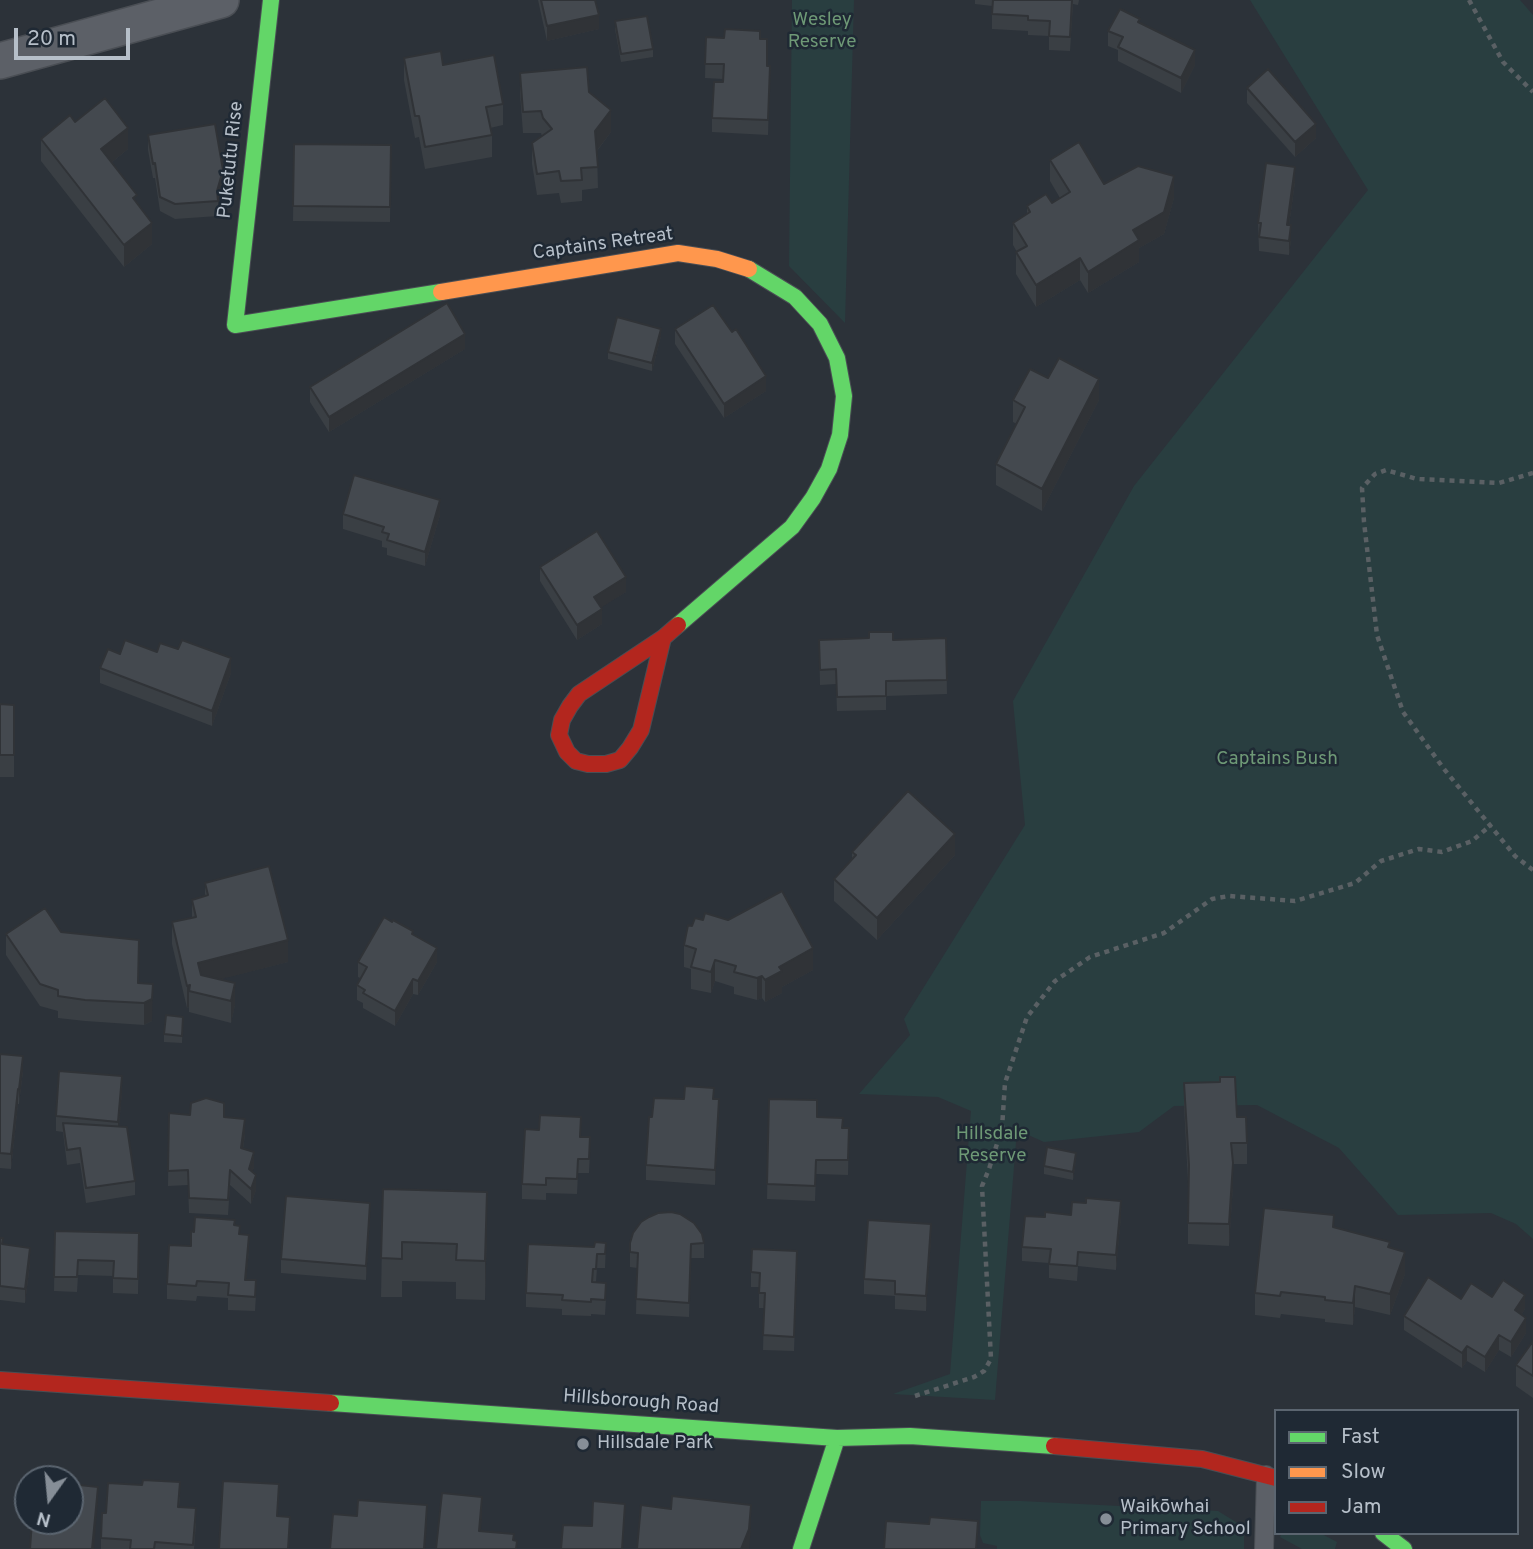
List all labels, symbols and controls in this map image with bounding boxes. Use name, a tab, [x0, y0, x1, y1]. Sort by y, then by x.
park label: Wesley Reserve	[788, 10, 856, 54]
scale bar	[18, 14, 133, 58]
text: 20 m	[27, 26, 76, 53]
street label: Puketutu Rise	[215, 100, 249, 220]
street label: Captains Retreat	[531, 224, 675, 266]
park label: Captains Bush	[1216, 749, 1338, 771]
park label: Hillsdale Reserve	[956, 1124, 1028, 1168]
street label: Hillsborough Road	[562, 1386, 720, 1420]
legend	[1274, 1409, 1519, 1535]
text: Fast	[1341, 1424, 1380, 1451]
place label: Hillsdale Park	[597, 1433, 713, 1455]
marker: Hillsdale Park	[575, 1436, 591, 1452]
text: Slow	[1341, 1459, 1386, 1486]
north arrow	[14, 1465, 84, 1535]
text: Jam	[1341, 1494, 1382, 1521]
place label: Waikōwhai Primary School	[1120, 1497, 1251, 1541]
text: N	[34, 1505, 54, 1532]
marker: Waikōwhai Primary School	[1098, 1511, 1114, 1527]

